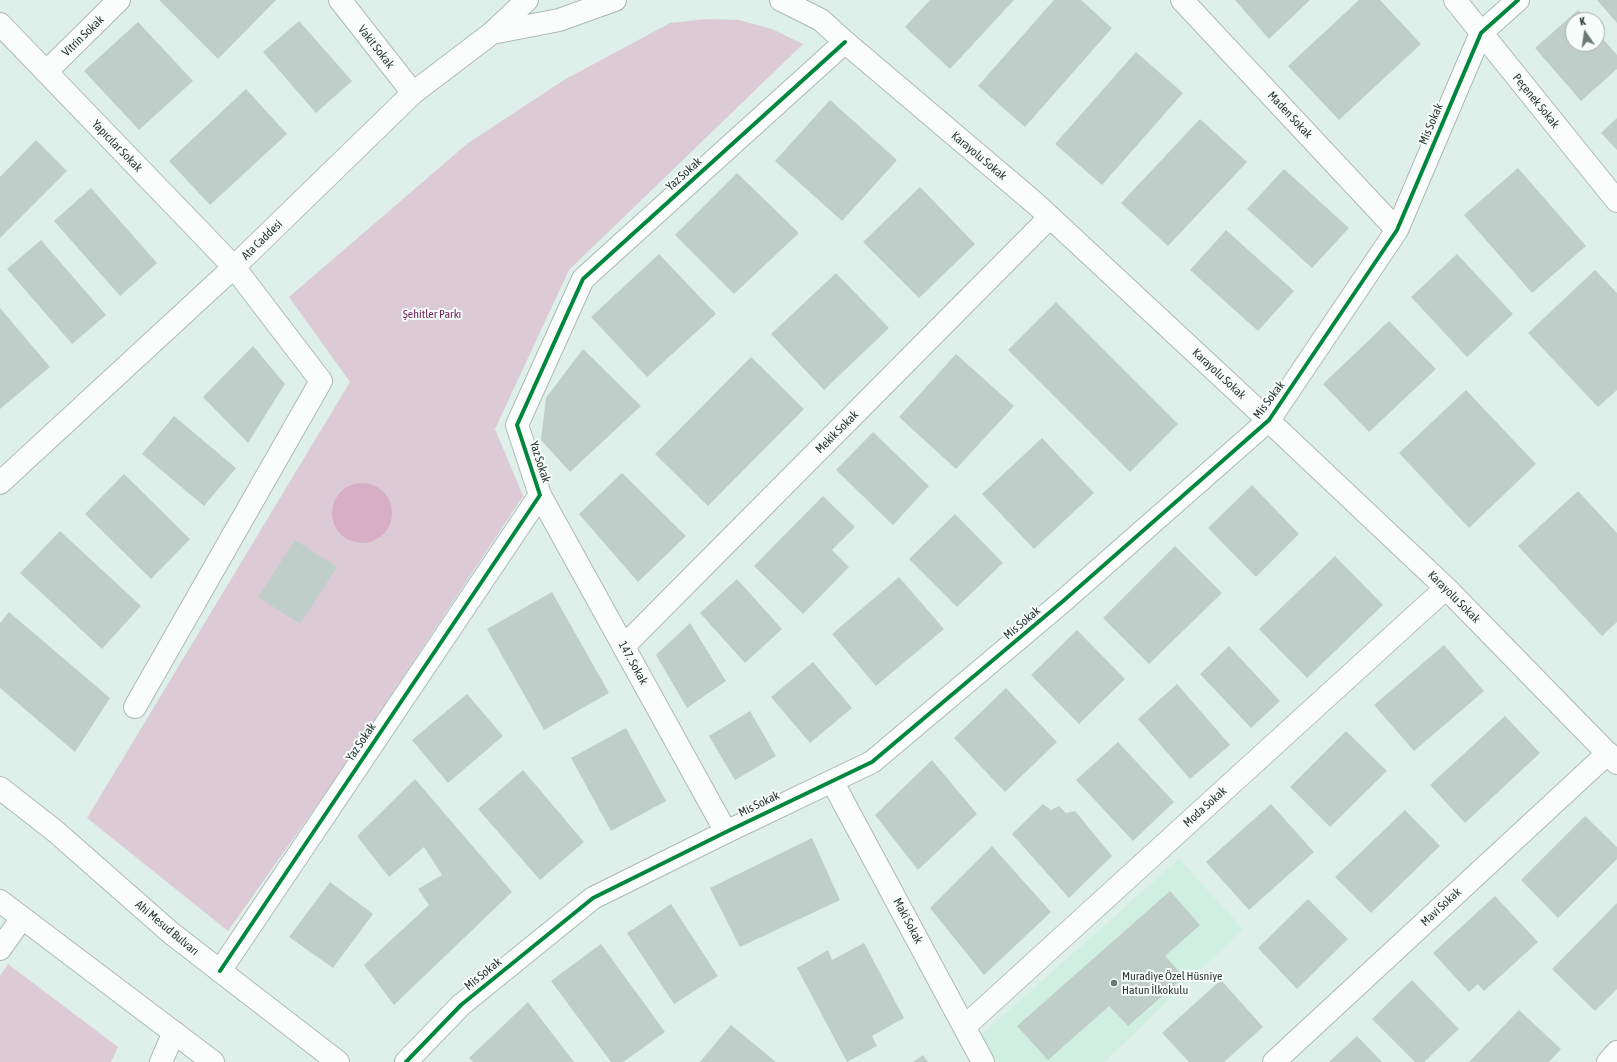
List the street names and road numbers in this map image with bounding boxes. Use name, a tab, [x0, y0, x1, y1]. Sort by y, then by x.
street label: Vitrin Sokak	[59, 13, 107, 59]
street label: Vakit Sokak	[355, 23, 397, 71]
street label: Peçenek Sokak	[1510, 71, 1562, 131]
street label: Maden Sokak	[1265, 89, 1315, 141]
street label: Mis Sokak	[1416, 101, 1446, 147]
street label: Yapıcılar Sokak	[89, 117, 145, 175]
street label: Karayolu Sokak	[948, 129, 1010, 183]
street label: Yaz Sokak	[663, 154, 705, 194]
street label: Ata Caddesi	[239, 217, 285, 263]
street label: Karayolu Sokak	[1189, 346, 1249, 402]
street label: Mis Sokak	[1250, 378, 1288, 422]
street label: Mekik Sokak	[812, 407, 862, 457]
street label: Yaz Sokak	[527, 439, 553, 485]
street label: Karayolu Sokak	[1425, 568, 1483, 626]
street label: Mis Sokak	[1001, 604, 1043, 642]
street label: 147. Sokak	[615, 639, 651, 687]
street label: Yaz Sokak	[343, 720, 379, 764]
street label: Moda Sokak	[1180, 784, 1230, 830]
street label: Mis Sokak	[736, 788, 782, 820]
street label: Mavi Sokak	[1418, 885, 1464, 929]
street label: Maki Sokak	[890, 896, 926, 946]
street label: Ahi Mesud Bulvarı	[132, 897, 202, 959]
street label: Mis Sokak	[462, 955, 504, 993]

